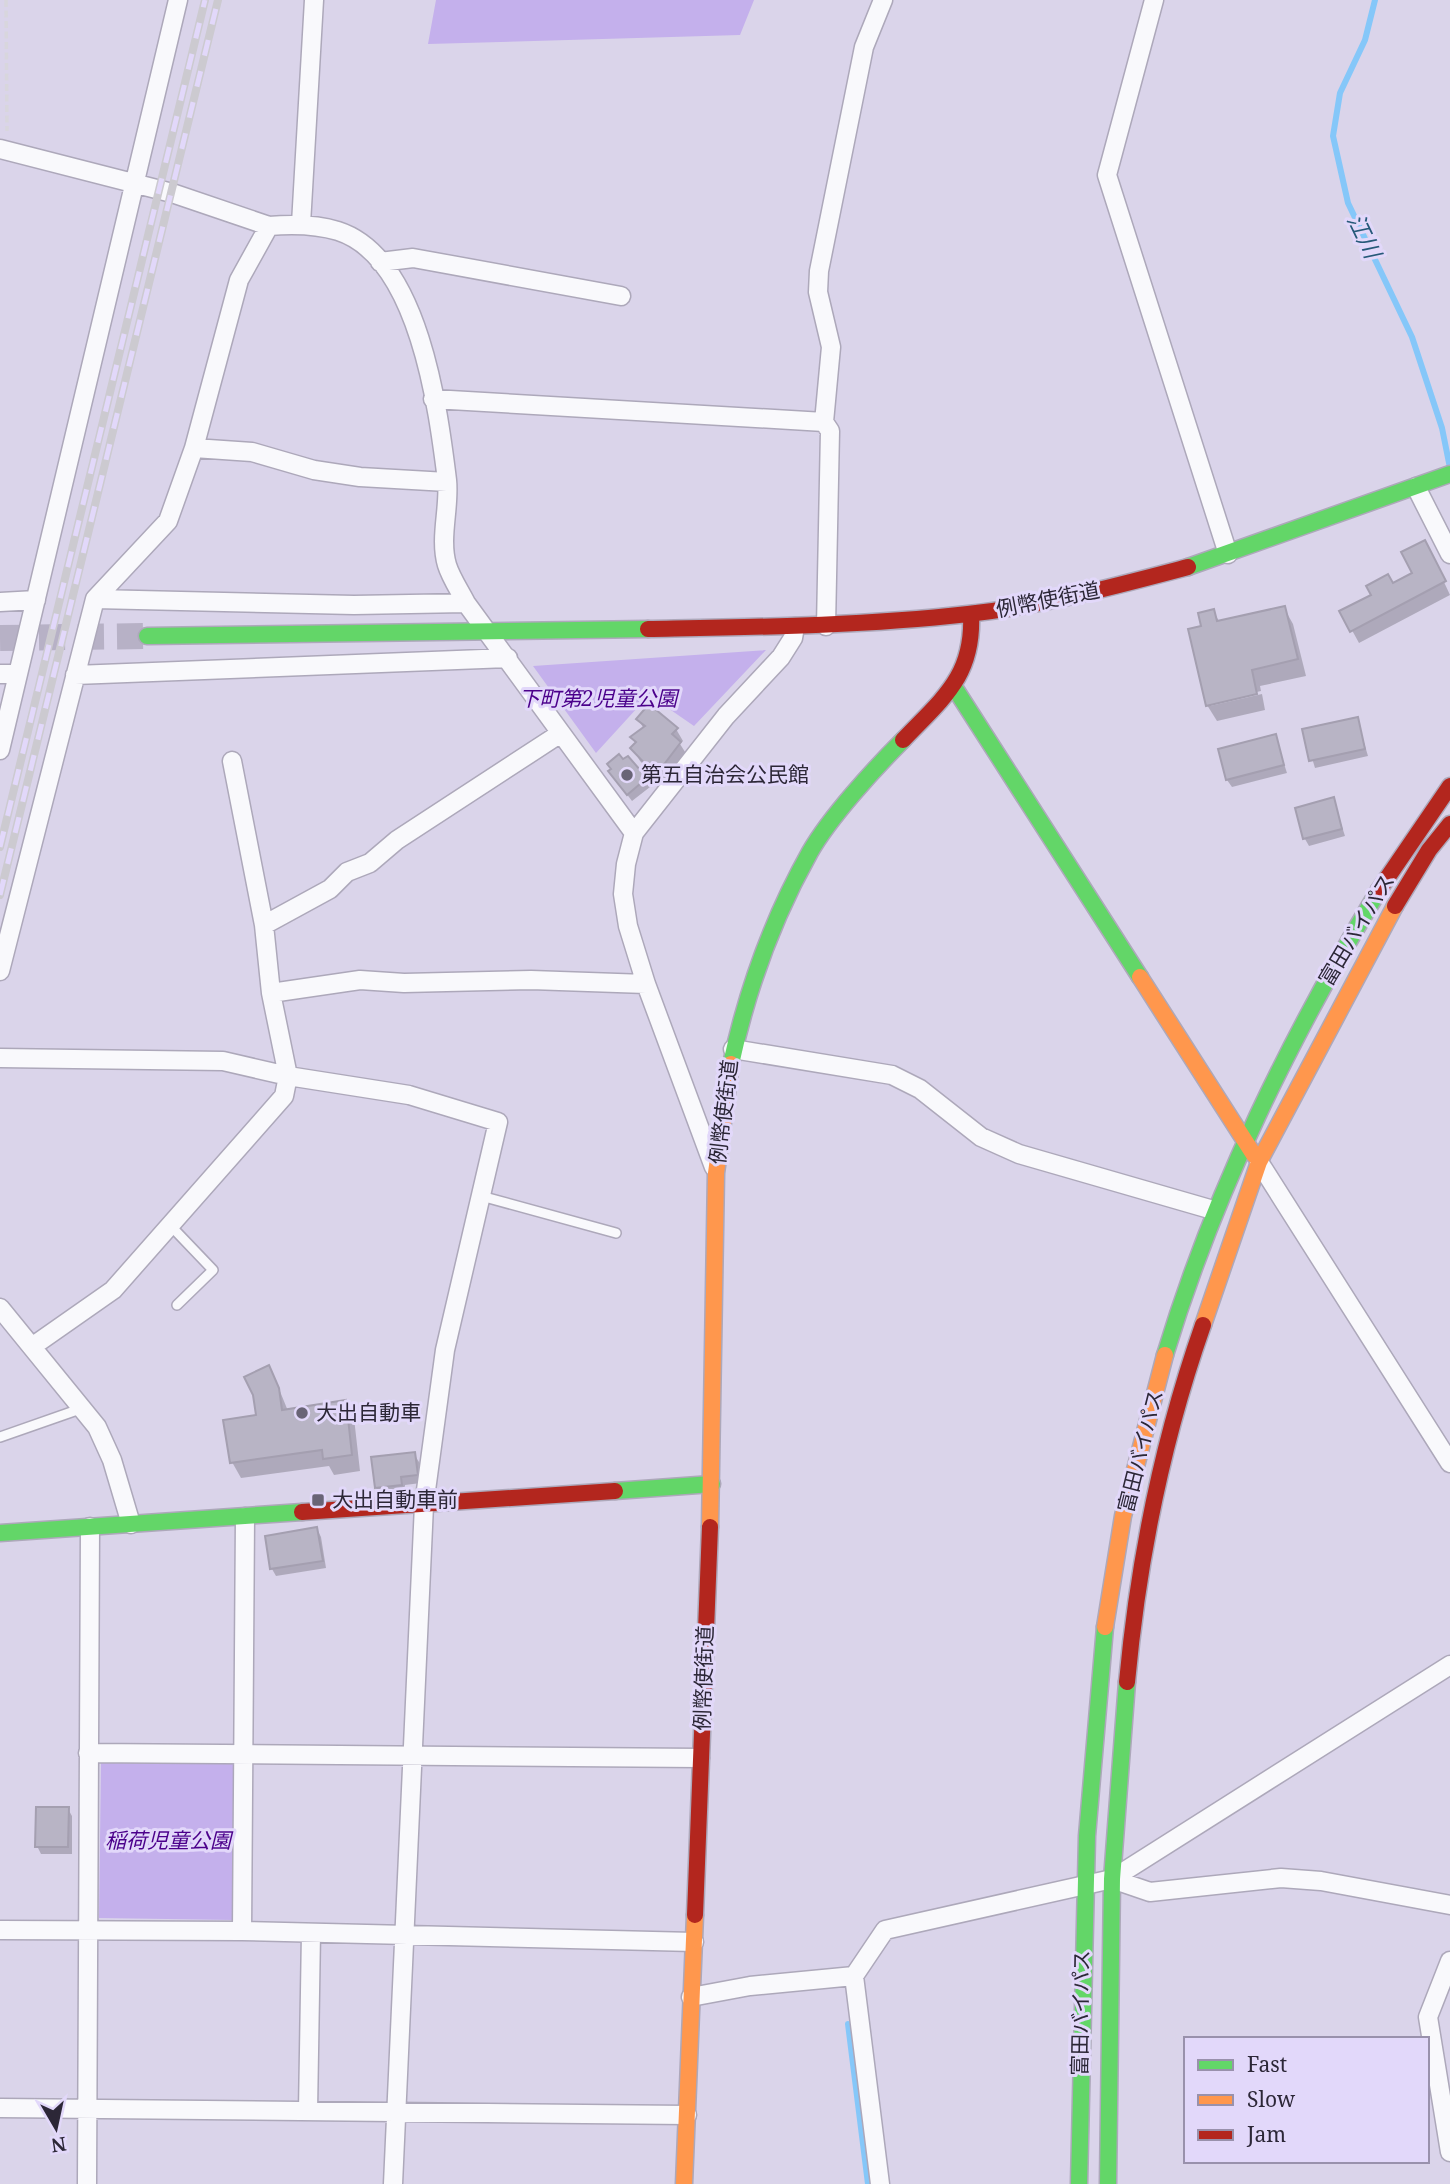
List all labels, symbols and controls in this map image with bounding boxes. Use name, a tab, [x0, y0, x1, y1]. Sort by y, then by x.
water label: 江川	[1340, 208, 1391, 266]
street label: 例幣使街道	[994, 575, 1102, 623]
park label: 下町第2児童公園	[519, 684, 680, 712]
place label: 第五自治会公民館	[641, 760, 809, 788]
marker: 第五自治会公民館	[619, 767, 635, 783]
street label: 富田バイパス	[1312, 868, 1400, 991]
street label: 例幣使街道	[703, 1058, 743, 1166]
street label: 富田バイパス	[1111, 1386, 1169, 1515]
place label: 大出自動車	[316, 1398, 421, 1426]
marker: 大出自動車	[294, 1405, 310, 1421]
place label: 大出自動車前	[332, 1485, 458, 1513]
marker: 大出自動車前	[310, 1492, 326, 1508]
street label: 例幣使街道	[687, 1625, 719, 1731]
park label: 稲荷児童公園	[105, 1826, 234, 1854]
street label: 富田バイパス	[1065, 1950, 1095, 2076]
legend	[1184, 2037, 1429, 2163]
text: Fast	[1247, 2050, 1287, 2078]
text: Slow	[1247, 2085, 1296, 2113]
north arrow	[21, 2093, 91, 2163]
text: Jam	[1246, 2120, 1286, 2148]
text: N	[49, 2131, 68, 2159]

